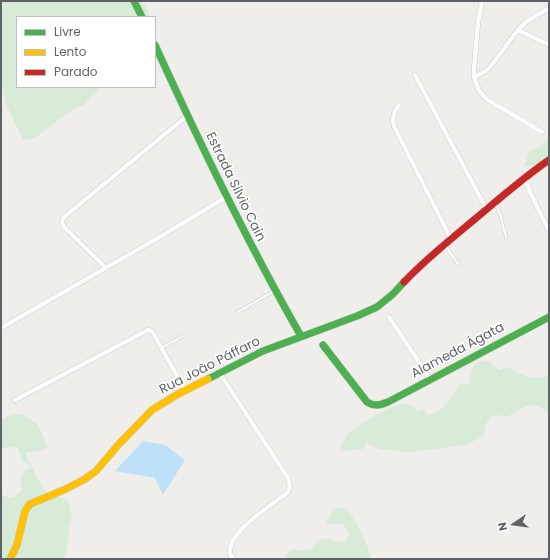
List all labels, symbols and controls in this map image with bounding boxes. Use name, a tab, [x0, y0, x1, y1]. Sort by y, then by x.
legend	[16, 16, 156, 88]
text: Livre	[54, 23, 81, 40]
text: Lento	[54, 43, 86, 60]
text: Parado	[54, 63, 97, 80]
street label: Estrada Silvio Cain	[202, 130, 268, 244]
street label: Alameda Ágata	[409, 320, 507, 382]
street label: Rua João Páffaro	[157, 334, 263, 398]
north arrow	[494, 504, 534, 544]
text: N	[494, 521, 511, 533]

